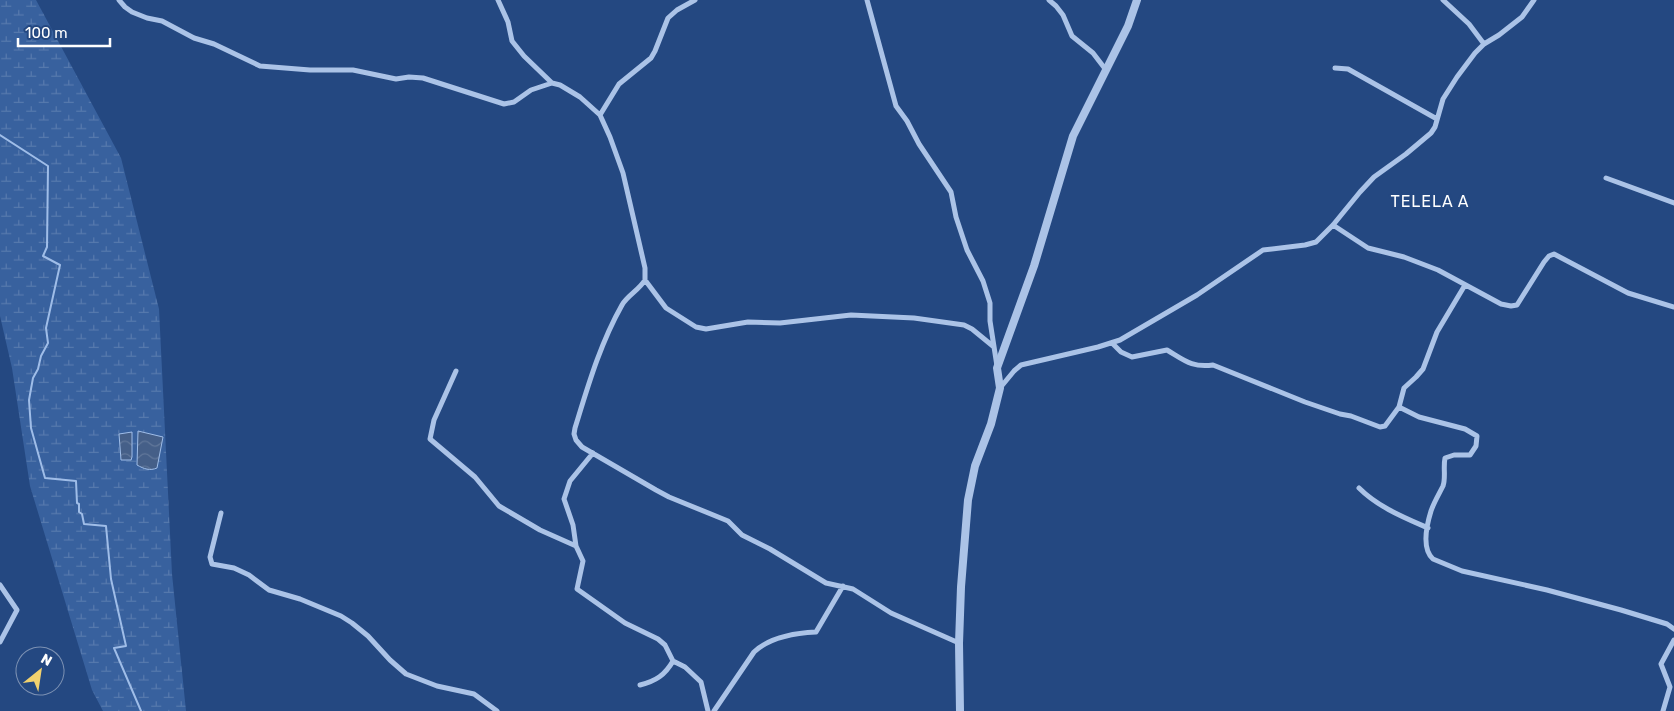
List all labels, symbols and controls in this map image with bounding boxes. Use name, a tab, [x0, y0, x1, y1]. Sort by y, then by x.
scale bar	[18, 15, 110, 47]
text: 100 m	[25, 24, 67, 42]
district label: TELELA A	[1390, 192, 1470, 211]
north arrow	[15, 646, 65, 696]
text: N	[38, 650, 55, 670]

